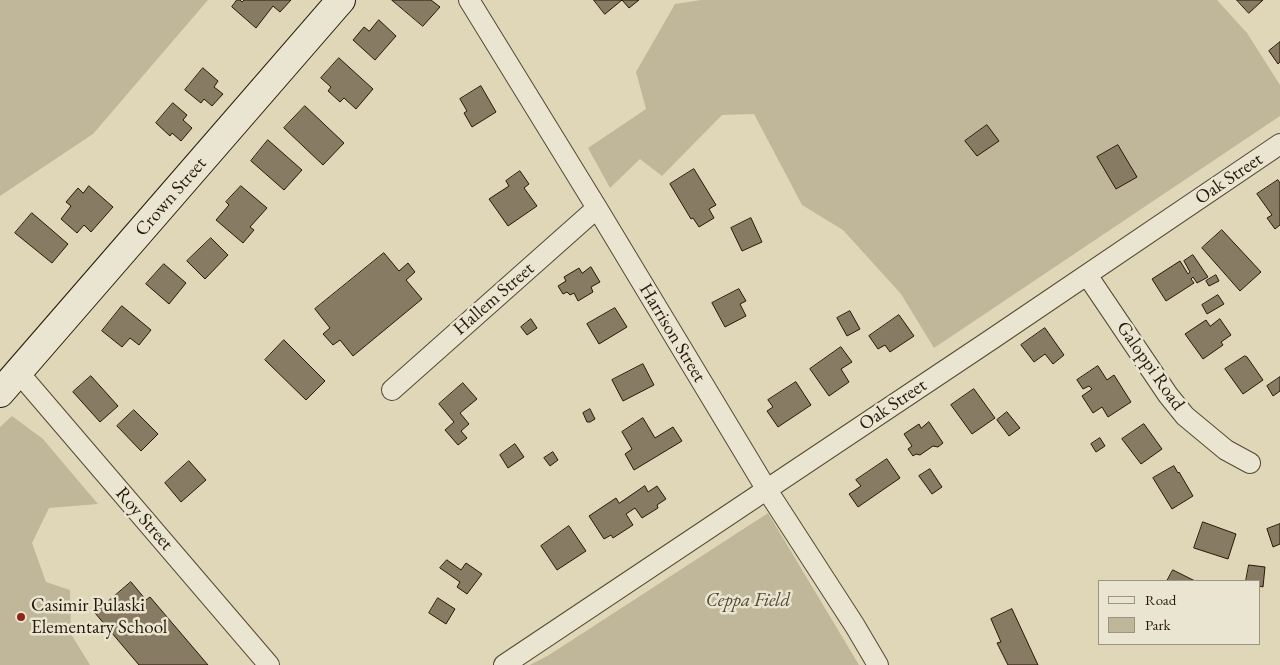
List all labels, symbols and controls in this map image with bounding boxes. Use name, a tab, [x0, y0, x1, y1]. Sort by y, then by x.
street label: Oak Street	[1191, 148, 1267, 210]
street label: Crown Street	[130, 153, 212, 241]
street label: Hallem Street	[449, 258, 539, 340]
street label: Harrison Street	[634, 279, 710, 387]
street label: Galoppi Road	[1111, 317, 1189, 415]
street label: Oak Street	[855, 374, 931, 436]
street label: Roy Street	[110, 483, 178, 555]
legend	[1098, 580, 1260, 645]
park label: Ceppa Field	[706, 590, 790, 612]
text: Road	[1145, 590, 1176, 609]
place label: Casimir Pulaski Elementary School	[31, 595, 167, 639]
marker: Casimir Pulaski Elementary School	[15, 611, 27, 623]
text: Park	[1145, 615, 1171, 634]

